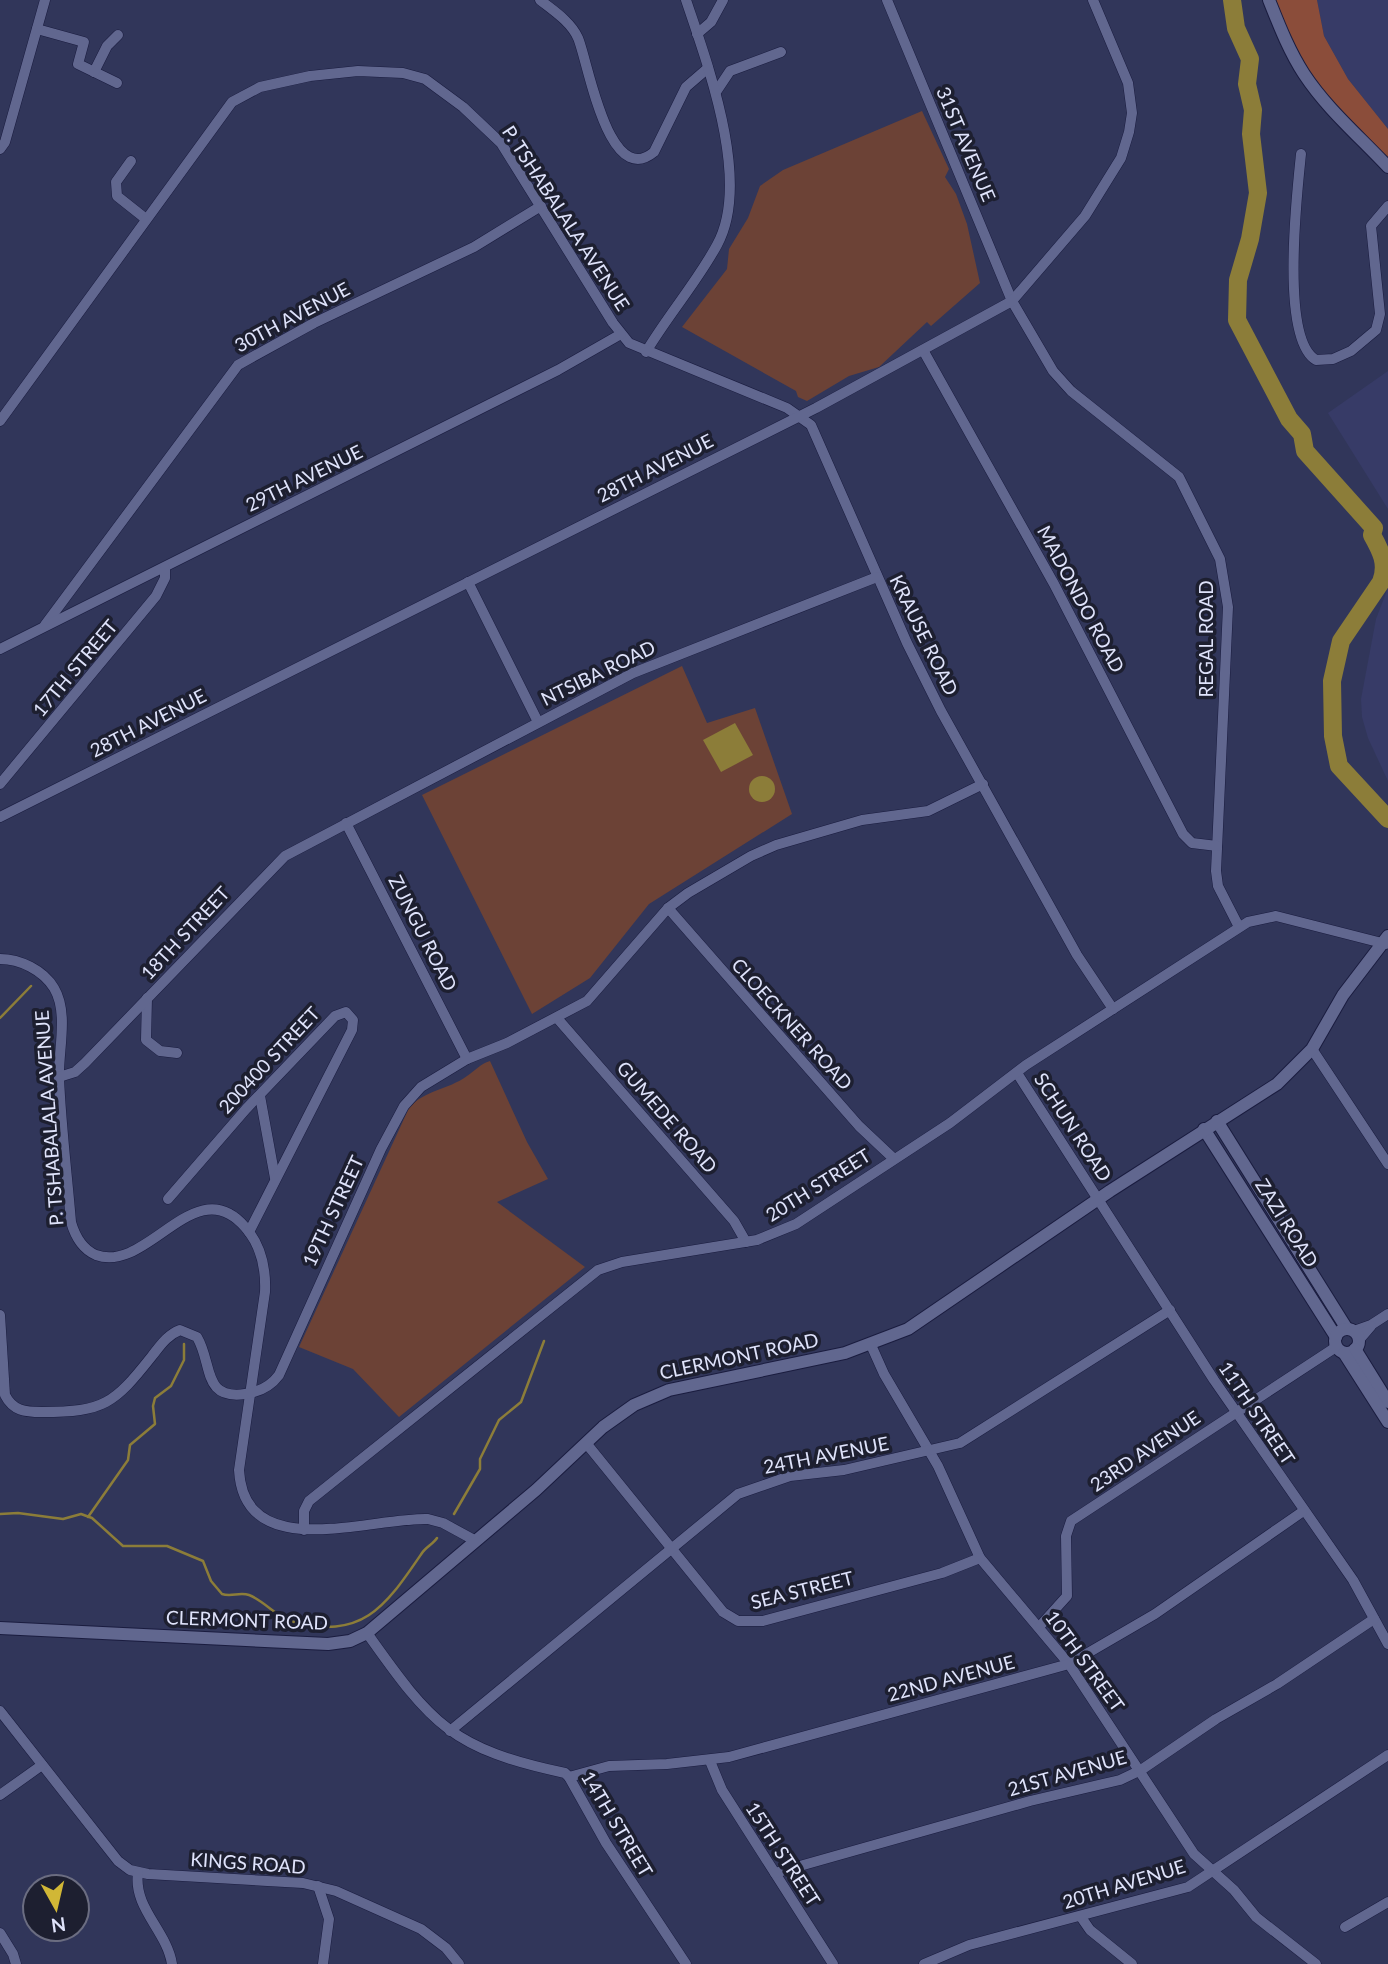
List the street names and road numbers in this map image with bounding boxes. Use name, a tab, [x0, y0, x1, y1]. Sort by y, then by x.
street label: 31ST AVENUE	[932, 83, 1001, 205]
street label: P. TSHABALALA AVENUE	[498, 121, 635, 315]
street label: 30TH AVENUE	[230, 277, 353, 357]
street label: 28TH AVENUE	[593, 428, 717, 507]
street label: 29TH AVENUE	[242, 439, 366, 516]
street label: MADONDO ROAD	[1033, 521, 1130, 676]
street label: KRAUSE ROAD	[885, 571, 964, 699]
street label: REGAL ROAD	[1194, 580, 1217, 698]
street label: 17TH STREET	[27, 615, 122, 721]
street label: NTSIBA ROAD	[537, 635, 659, 710]
street label: 28TH AVENUE	[86, 683, 210, 762]
street label: ZUNGU ROAD	[384, 871, 462, 994]
street label: 18TH STREET	[136, 881, 234, 984]
street label: CLOECKNER ROAD	[727, 953, 858, 1094]
street label: 200400 STREET	[213, 1002, 324, 1118]
street label: P. TSHABALALA AVENUE	[29, 1009, 68, 1227]
street label: GUMEDE ROAD	[613, 1056, 722, 1177]
street label: SCHUN ROAD	[1030, 1068, 1117, 1185]
street label: 20TH STREET	[761, 1143, 874, 1226]
street label: 19TH STREET	[297, 1152, 368, 1270]
street label: ZAZI ROAD	[1251, 1174, 1324, 1271]
street label: CLERMONT ROAD	[657, 1327, 821, 1384]
street label: 11TH STREET	[1215, 1357, 1300, 1469]
street label: 23RD AVENUE	[1085, 1405, 1204, 1496]
street label: 24TH AVENUE	[761, 1431, 891, 1478]
street label: SEA STREET	[748, 1566, 856, 1613]
street label: CLERMONT ROAD	[166, 1605, 328, 1634]
street label: 10TH STREET	[1041, 1606, 1130, 1716]
street label: 22ND AVENUE	[885, 1650, 1017, 1705]
street label: 21ST AVENUE	[1005, 1745, 1129, 1800]
street label: 14TH STREET	[577, 1767, 658, 1881]
street label: 15TH STREET	[741, 1797, 826, 1910]
street label: KINGS ROAD	[190, 1847, 306, 1878]
street label: 20TH AVENUE	[1060, 1854, 1188, 1913]

